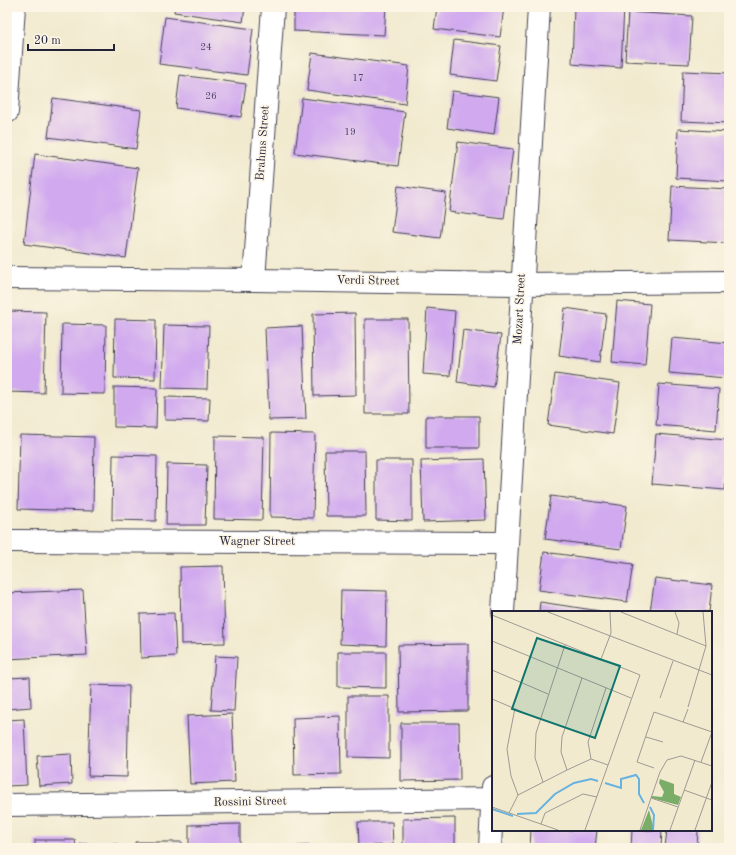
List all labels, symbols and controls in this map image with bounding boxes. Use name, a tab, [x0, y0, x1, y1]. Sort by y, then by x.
scale bar	[28, 26, 114, 52]
text: 20 m	[34, 35, 61, 47]
house number: 24	[200, 42, 212, 52]
house number: 17	[352, 73, 364, 83]
house number: 26	[205, 91, 217, 101]
street label: Brahms Street	[254, 105, 272, 181]
house number: 19	[344, 127, 356, 137]
street label: Mozart Street	[512, 273, 528, 345]
street label: Verdi Street	[336, 274, 400, 288]
street label: Wagner Street	[219, 536, 295, 548]
inset map	[492, 611, 712, 831]
street label: Rossini Street	[213, 795, 287, 809]

